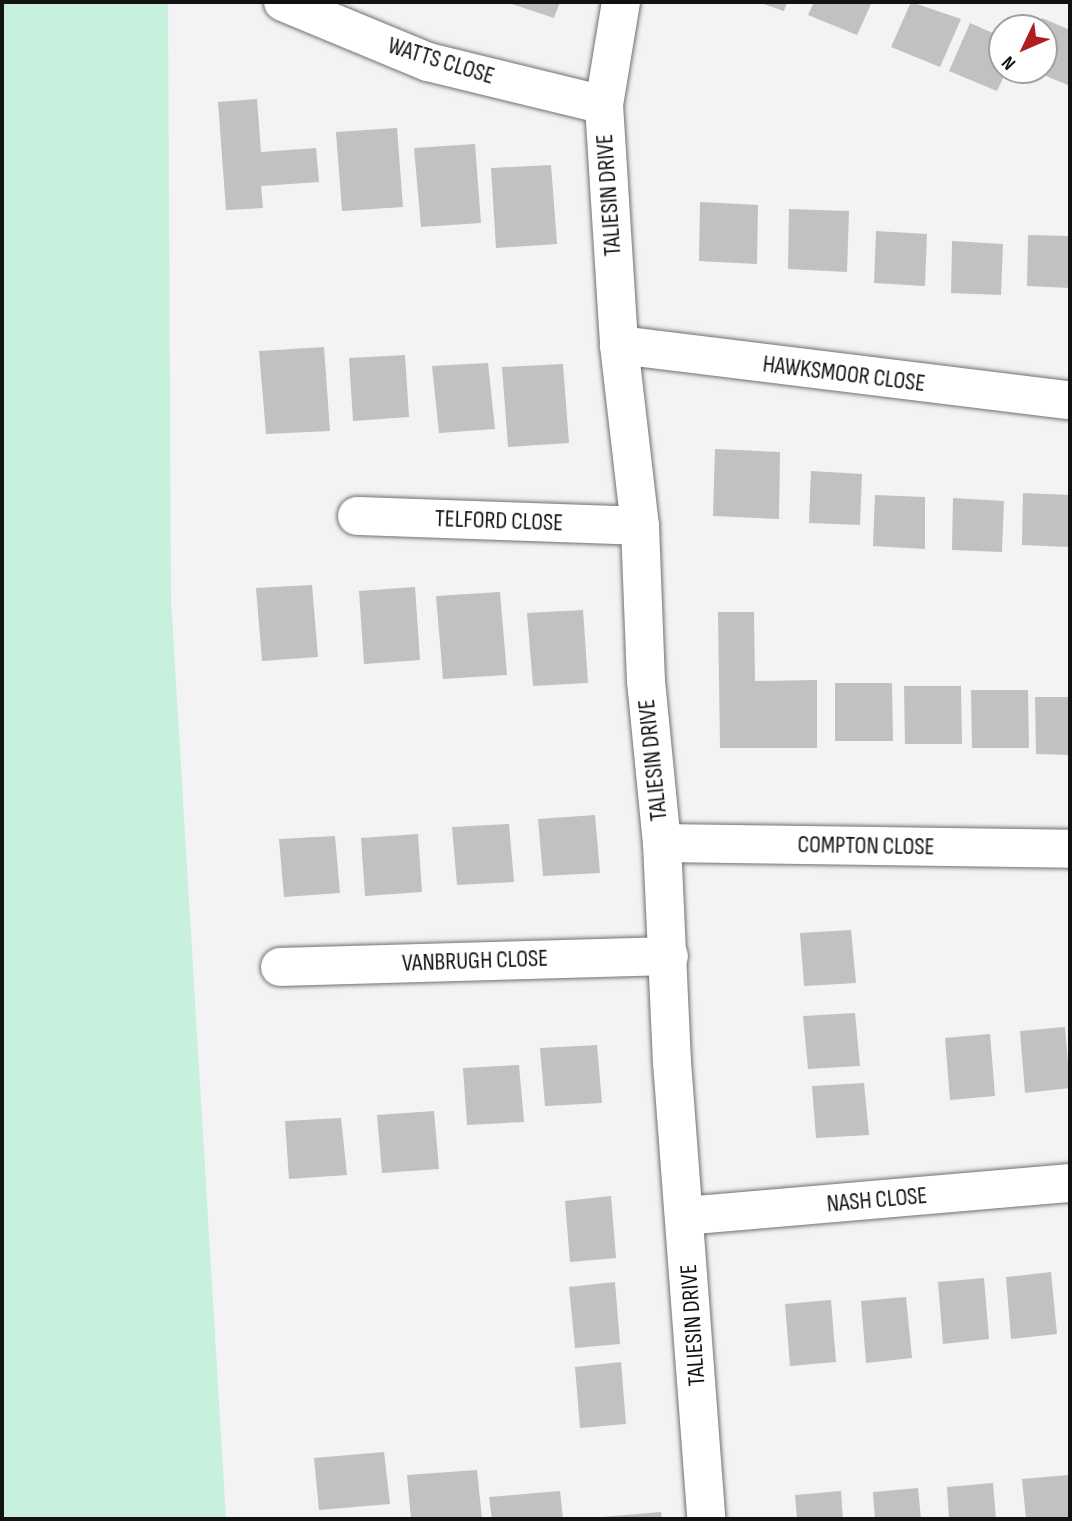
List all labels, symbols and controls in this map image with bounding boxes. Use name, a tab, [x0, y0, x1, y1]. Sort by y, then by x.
north arrow	[988, 14, 1058, 84]
street label: WATTS CLOSE	[384, 31, 498, 91]
text: N	[997, 51, 1021, 74]
street label: TALIESIN DRIVE	[590, 133, 628, 257]
street label: HAWKSMOOR CLOSE	[761, 350, 927, 398]
street label: TELFORD CLOSE	[434, 504, 564, 538]
street label: TALIESIN DRIVE	[632, 698, 674, 822]
street label: COMPTON CLOSE	[797, 830, 935, 862]
street label: VANBRUGH CLOSE	[401, 944, 549, 978]
street label: NASH CLOSE	[826, 1181, 928, 1219]
street label: TALIESIN DRIVE	[674, 1263, 712, 1387]

